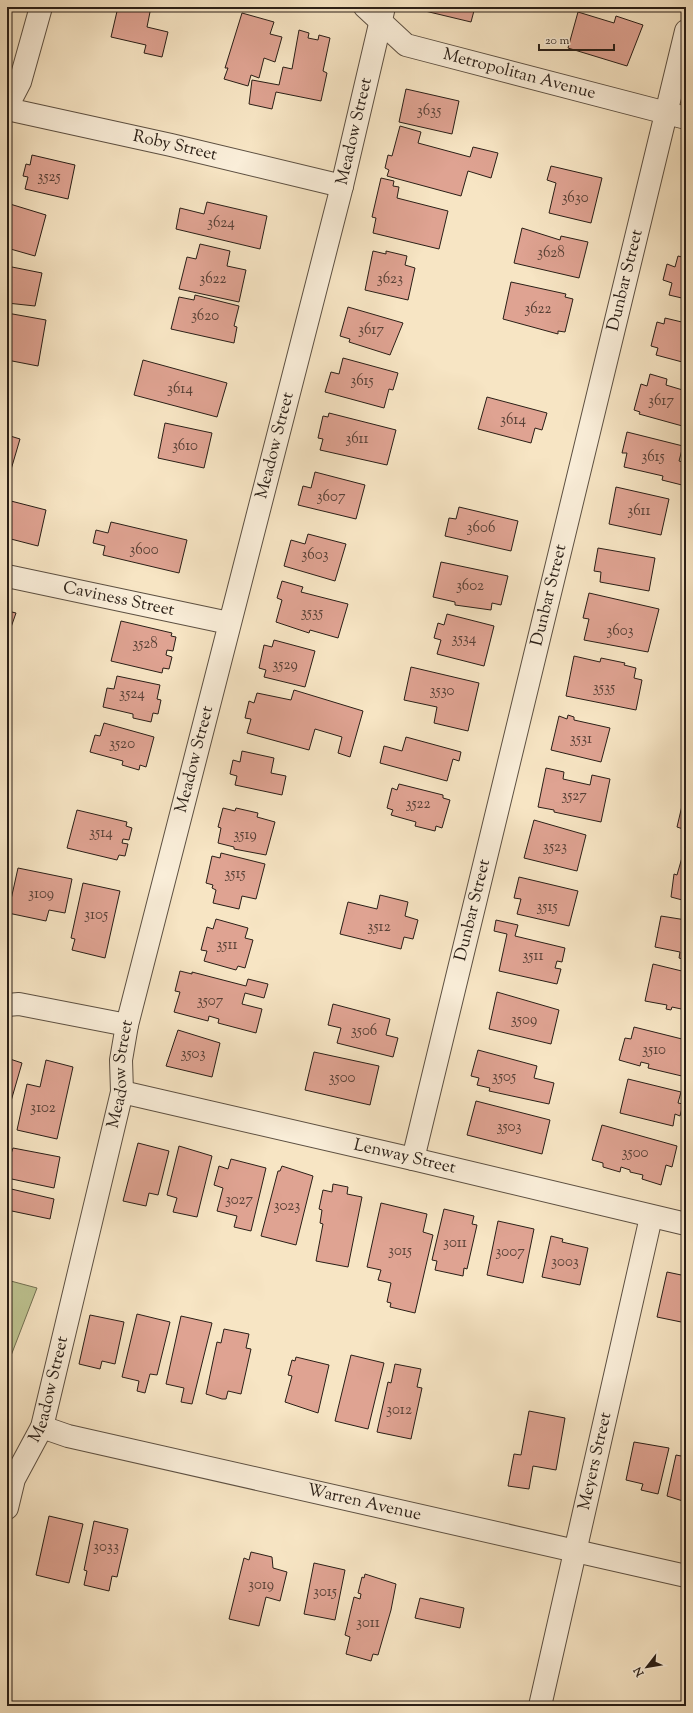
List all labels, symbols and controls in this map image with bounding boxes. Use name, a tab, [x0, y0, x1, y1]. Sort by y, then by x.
scale bar	[539, 26, 614, 52]
text: 20 m	[545, 32, 570, 50]
street label: Metropolitan Avenue	[440, 43, 598, 106]
street label: Meadow Street	[331, 75, 379, 187]
house number: 3635	[417, 101, 441, 122]
street label: Roby Street	[131, 125, 220, 168]
house number: 3525	[37, 167, 61, 188]
house number: 3630	[561, 188, 589, 209]
house number: 3624	[207, 213, 235, 234]
street label: Dunbar Street	[602, 227, 650, 334]
house number: 3628	[537, 243, 565, 264]
house number: 3622	[199, 269, 227, 290]
house number: 3623	[377, 269, 403, 290]
house number: 3622	[524, 299, 552, 320]
house number: 3620	[191, 306, 219, 327]
house number: 3617	[358, 320, 384, 341]
house number: 3615	[350, 371, 374, 392]
house number: 3614	[167, 379, 193, 400]
street label: Meadow Street	[250, 389, 301, 502]
house number: 3617	[648, 391, 674, 412]
house number: 3614	[500, 410, 526, 431]
house number: 3611	[345, 429, 369, 450]
house number: 3610	[172, 436, 198, 457]
house number: 3615	[641, 447, 665, 468]
house number: 3607	[317, 487, 346, 508]
house number: 3611	[627, 501, 651, 522]
house number: 3606	[467, 518, 495, 539]
house number: 3600	[129, 540, 159, 561]
street label: Dunbar Street	[526, 542, 573, 649]
house number: 3603	[301, 545, 329, 566]
street label: Caviness Street	[60, 576, 177, 623]
house number: 3602	[456, 576, 484, 597]
house number: 3535	[301, 603, 323, 624]
house number: 3603	[606, 621, 634, 642]
house number: 3534	[452, 629, 477, 650]
house number: 3528	[132, 634, 158, 655]
house number: 3529	[272, 655, 298, 676]
house number: 3535	[593, 678, 615, 699]
house number: 3530	[429, 681, 455, 702]
house number: 3524	[119, 684, 145, 705]
street label: Meadow Street	[170, 703, 220, 815]
house number: 3531	[570, 729, 592, 750]
house number: 3520	[109, 734, 135, 755]
house number: 3527	[561, 786, 587, 807]
house number: 3522	[405, 794, 431, 815]
house number: 3514	[89, 823, 113, 844]
house number: 3519	[233, 825, 257, 846]
house number: 3523	[543, 837, 567, 858]
street label: Dunbar Street	[449, 857, 497, 964]
house number: 3515	[224, 864, 246, 885]
house number: 3109	[28, 884, 54, 905]
house number: 3515	[536, 897, 558, 918]
house number: 3105	[84, 905, 108, 926]
house number: 3512	[367, 917, 391, 938]
house number: 3511	[216, 935, 238, 956]
house number: 3511	[522, 946, 544, 967]
house number: 3507	[197, 991, 224, 1012]
house number: 3509	[511, 1010, 537, 1031]
street label: Meadow Street	[102, 1017, 140, 1131]
house number: 3506	[351, 1021, 377, 1042]
house number: 3510	[642, 1040, 666, 1061]
house number: 3503	[180, 1044, 206, 1065]
house number: 3505	[492, 1067, 516, 1088]
house number: 3500	[328, 1068, 356, 1089]
house number: 3102	[30, 1098, 56, 1119]
house number: 3503	[496, 1117, 522, 1138]
street label: Lenway Street	[351, 1134, 458, 1181]
house number: 3500	[621, 1143, 649, 1164]
house number: 3027	[225, 1190, 254, 1211]
house number: 3023	[274, 1196, 300, 1217]
house number: 3011	[443, 1233, 467, 1254]
house number: 3015	[388, 1241, 412, 1262]
house number: 3007	[495, 1242, 525, 1263]
house number: 3003	[551, 1252, 579, 1273]
street label: Meadow Street	[24, 1334, 75, 1447]
house number: 3012	[386, 1400, 412, 1421]
street label: Meyers Street	[573, 1410, 618, 1513]
street label: Warren Avenue	[304, 1478, 424, 1528]
house number: 3033	[93, 1537, 119, 1558]
house number: 3019	[248, 1575, 274, 1596]
house number: 3015	[313, 1582, 337, 1603]
house number: 3011	[356, 1613, 380, 1634]
north arrow	[627, 1647, 667, 1687]
text: N	[630, 1664, 649, 1680]

